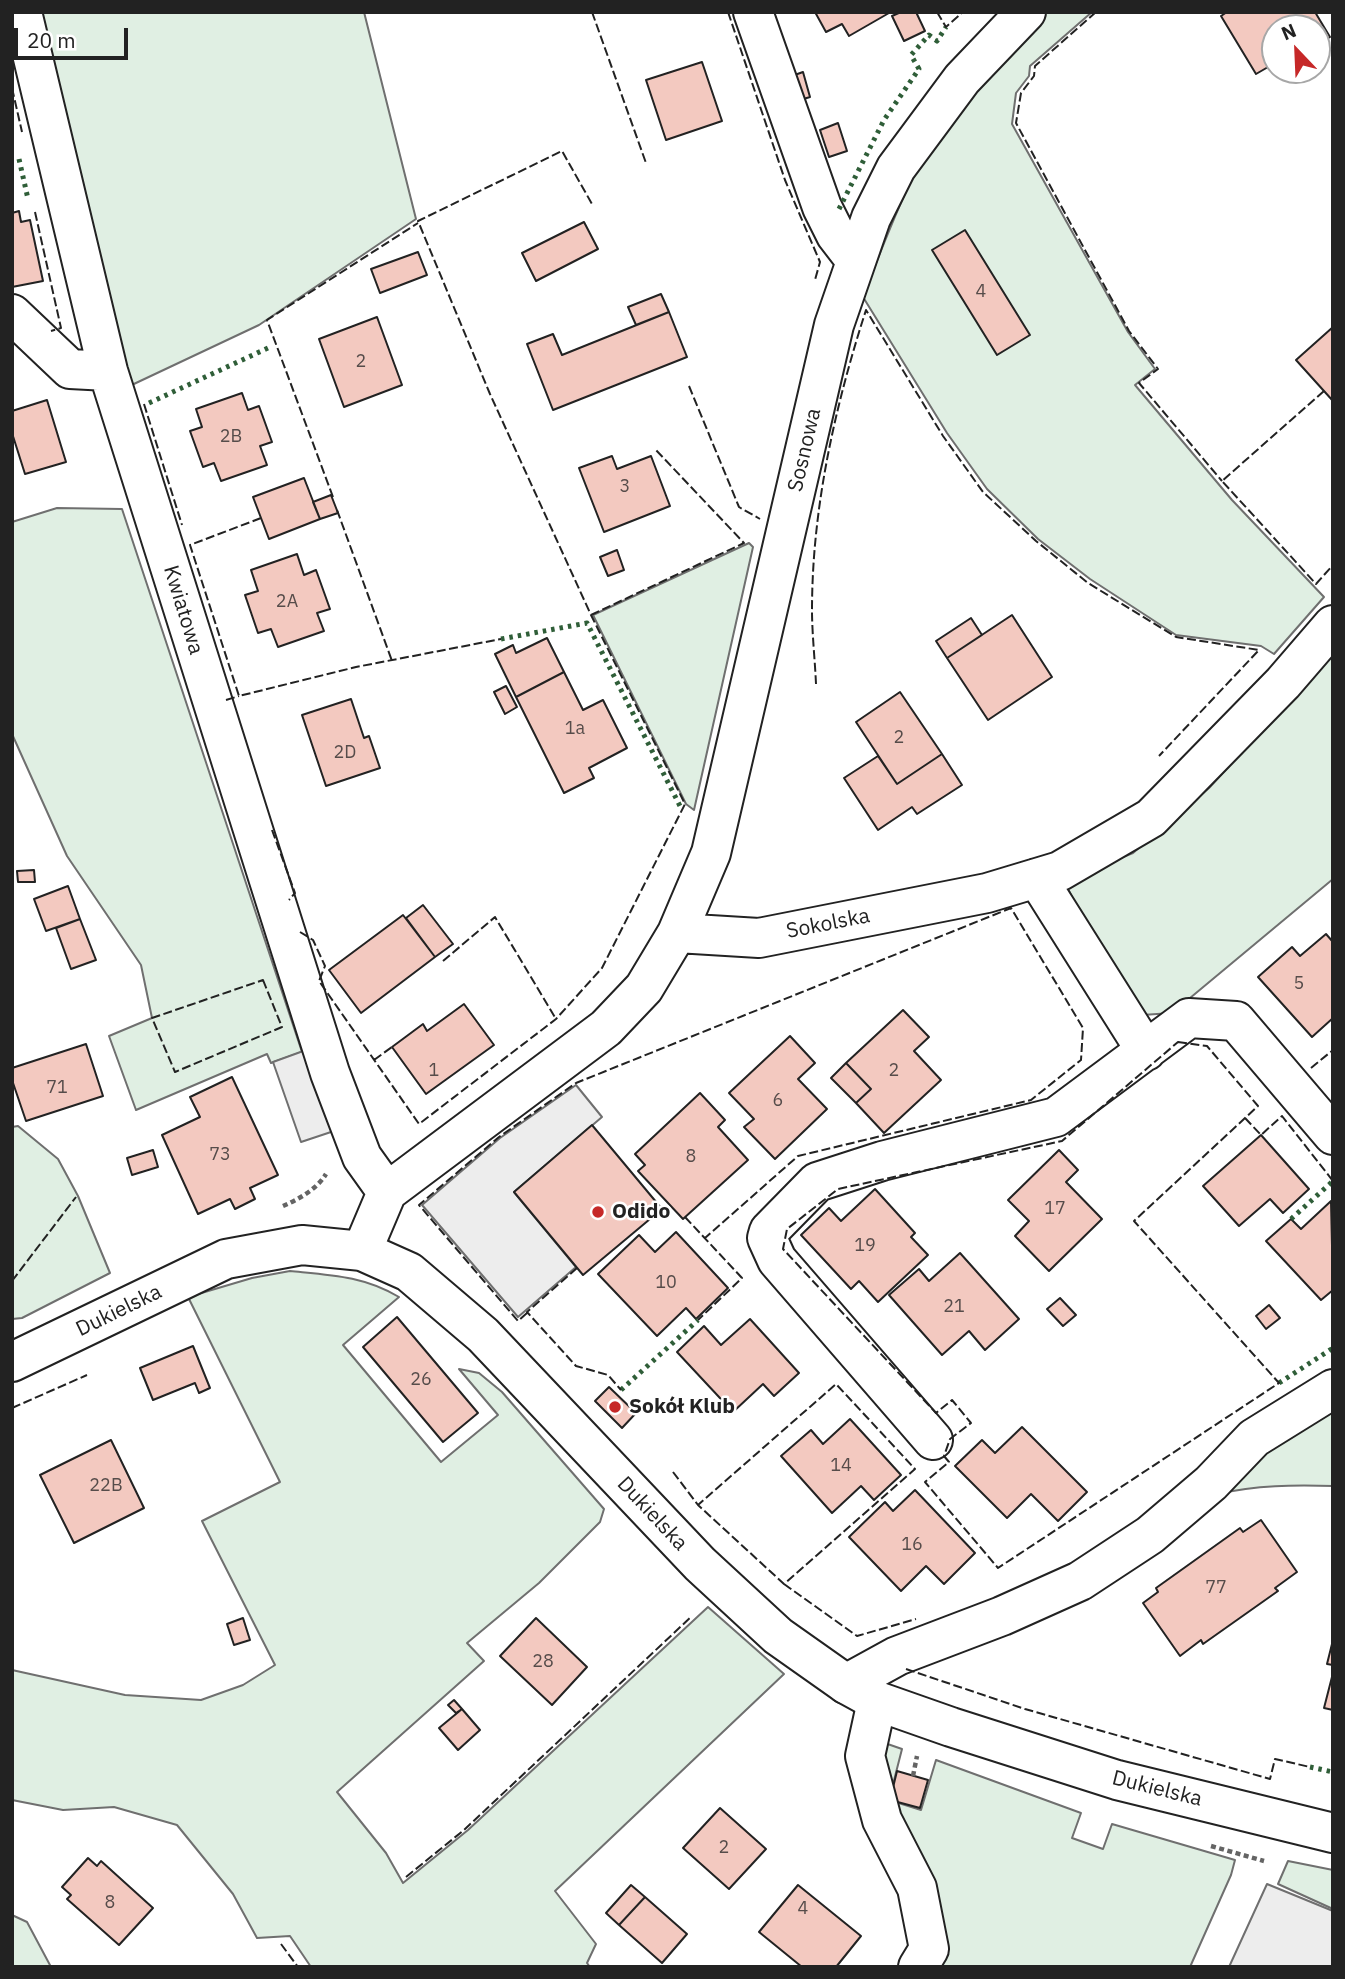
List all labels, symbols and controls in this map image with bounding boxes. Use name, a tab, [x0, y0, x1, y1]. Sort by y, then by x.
scale bar	[18, 14, 131, 58]
north arrow	[1261, 14, 1331, 84]
text: N	[1278, 18, 1300, 45]
text: 20 m	[27, 26, 76, 54]
house number: 4	[976, 281, 986, 303]
house number: 2	[356, 351, 366, 373]
street label: Sosnowa	[783, 406, 827, 494]
house number: 2B	[220, 426, 242, 448]
house number: 3	[620, 476, 630, 498]
street label: Kwiatowa	[158, 562, 208, 658]
house number: 2A	[276, 591, 298, 613]
house number: 1a	[565, 718, 585, 740]
house number: 2	[894, 727, 904, 749]
house number: 2D	[334, 742, 356, 764]
street label: Sokolska	[784, 904, 872, 944]
house number: 5	[1294, 973, 1304, 995]
house number: 1	[429, 1060, 439, 1082]
house number: 2	[889, 1060, 899, 1082]
house number: 71	[46, 1077, 68, 1099]
house number: 6	[773, 1090, 783, 1112]
house number: 73	[209, 1144, 231, 1166]
house number: 8	[686, 1146, 696, 1168]
house number: 17	[1044, 1198, 1066, 1220]
place label: Odido	[612, 1199, 670, 1225]
marker: Odido	[590, 1204, 606, 1220]
house number: 19	[854, 1235, 876, 1257]
house number: 10	[655, 1272, 677, 1294]
street label: Dukielska	[72, 1280, 166, 1342]
house number: 21	[943, 1296, 965, 1318]
house number: 26	[410, 1369, 432, 1391]
place label: Sokół Klub	[629, 1394, 735, 1420]
marker: Sokół Klub	[607, 1399, 623, 1415]
house number: 14	[830, 1455, 852, 1477]
street label: Dukielska	[611, 1472, 693, 1556]
house number: 22B	[89, 1475, 123, 1497]
house number: 16	[901, 1534, 923, 1556]
house number: 77	[1205, 1577, 1227, 1599]
house number: 28	[532, 1651, 554, 1673]
street label: Dukielska	[1109, 1766, 1205, 1812]
house number: 2	[719, 1837, 729, 1859]
house number: 8	[105, 1892, 115, 1914]
house number: 4	[798, 1898, 808, 1920]

